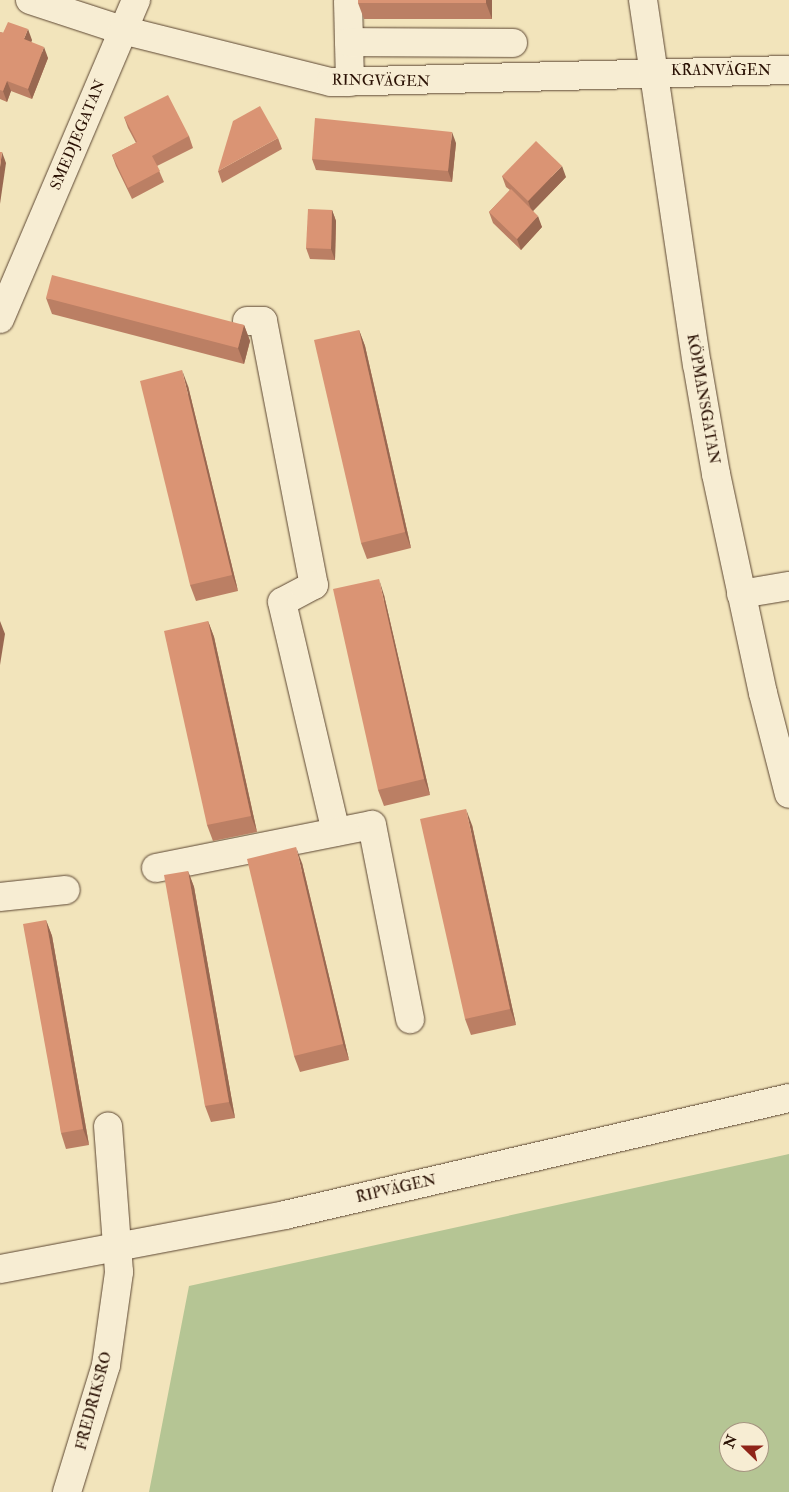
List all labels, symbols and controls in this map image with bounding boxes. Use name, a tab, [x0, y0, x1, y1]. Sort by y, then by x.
street label: KRANVÄGEN	[671, 62, 771, 80]
street label: RINGVÄGEN	[332, 71, 430, 91]
street label: SMEDJEGATAN	[47, 77, 109, 193]
street label: KÖPMANSGATAN	[683, 333, 723, 465]
street label: RIPVÄGEN	[354, 1171, 438, 1207]
street label: FREDRIKSRO	[72, 1350, 116, 1452]
north arrow	[719, 1422, 769, 1472]
text: N	[720, 1433, 741, 1451]

